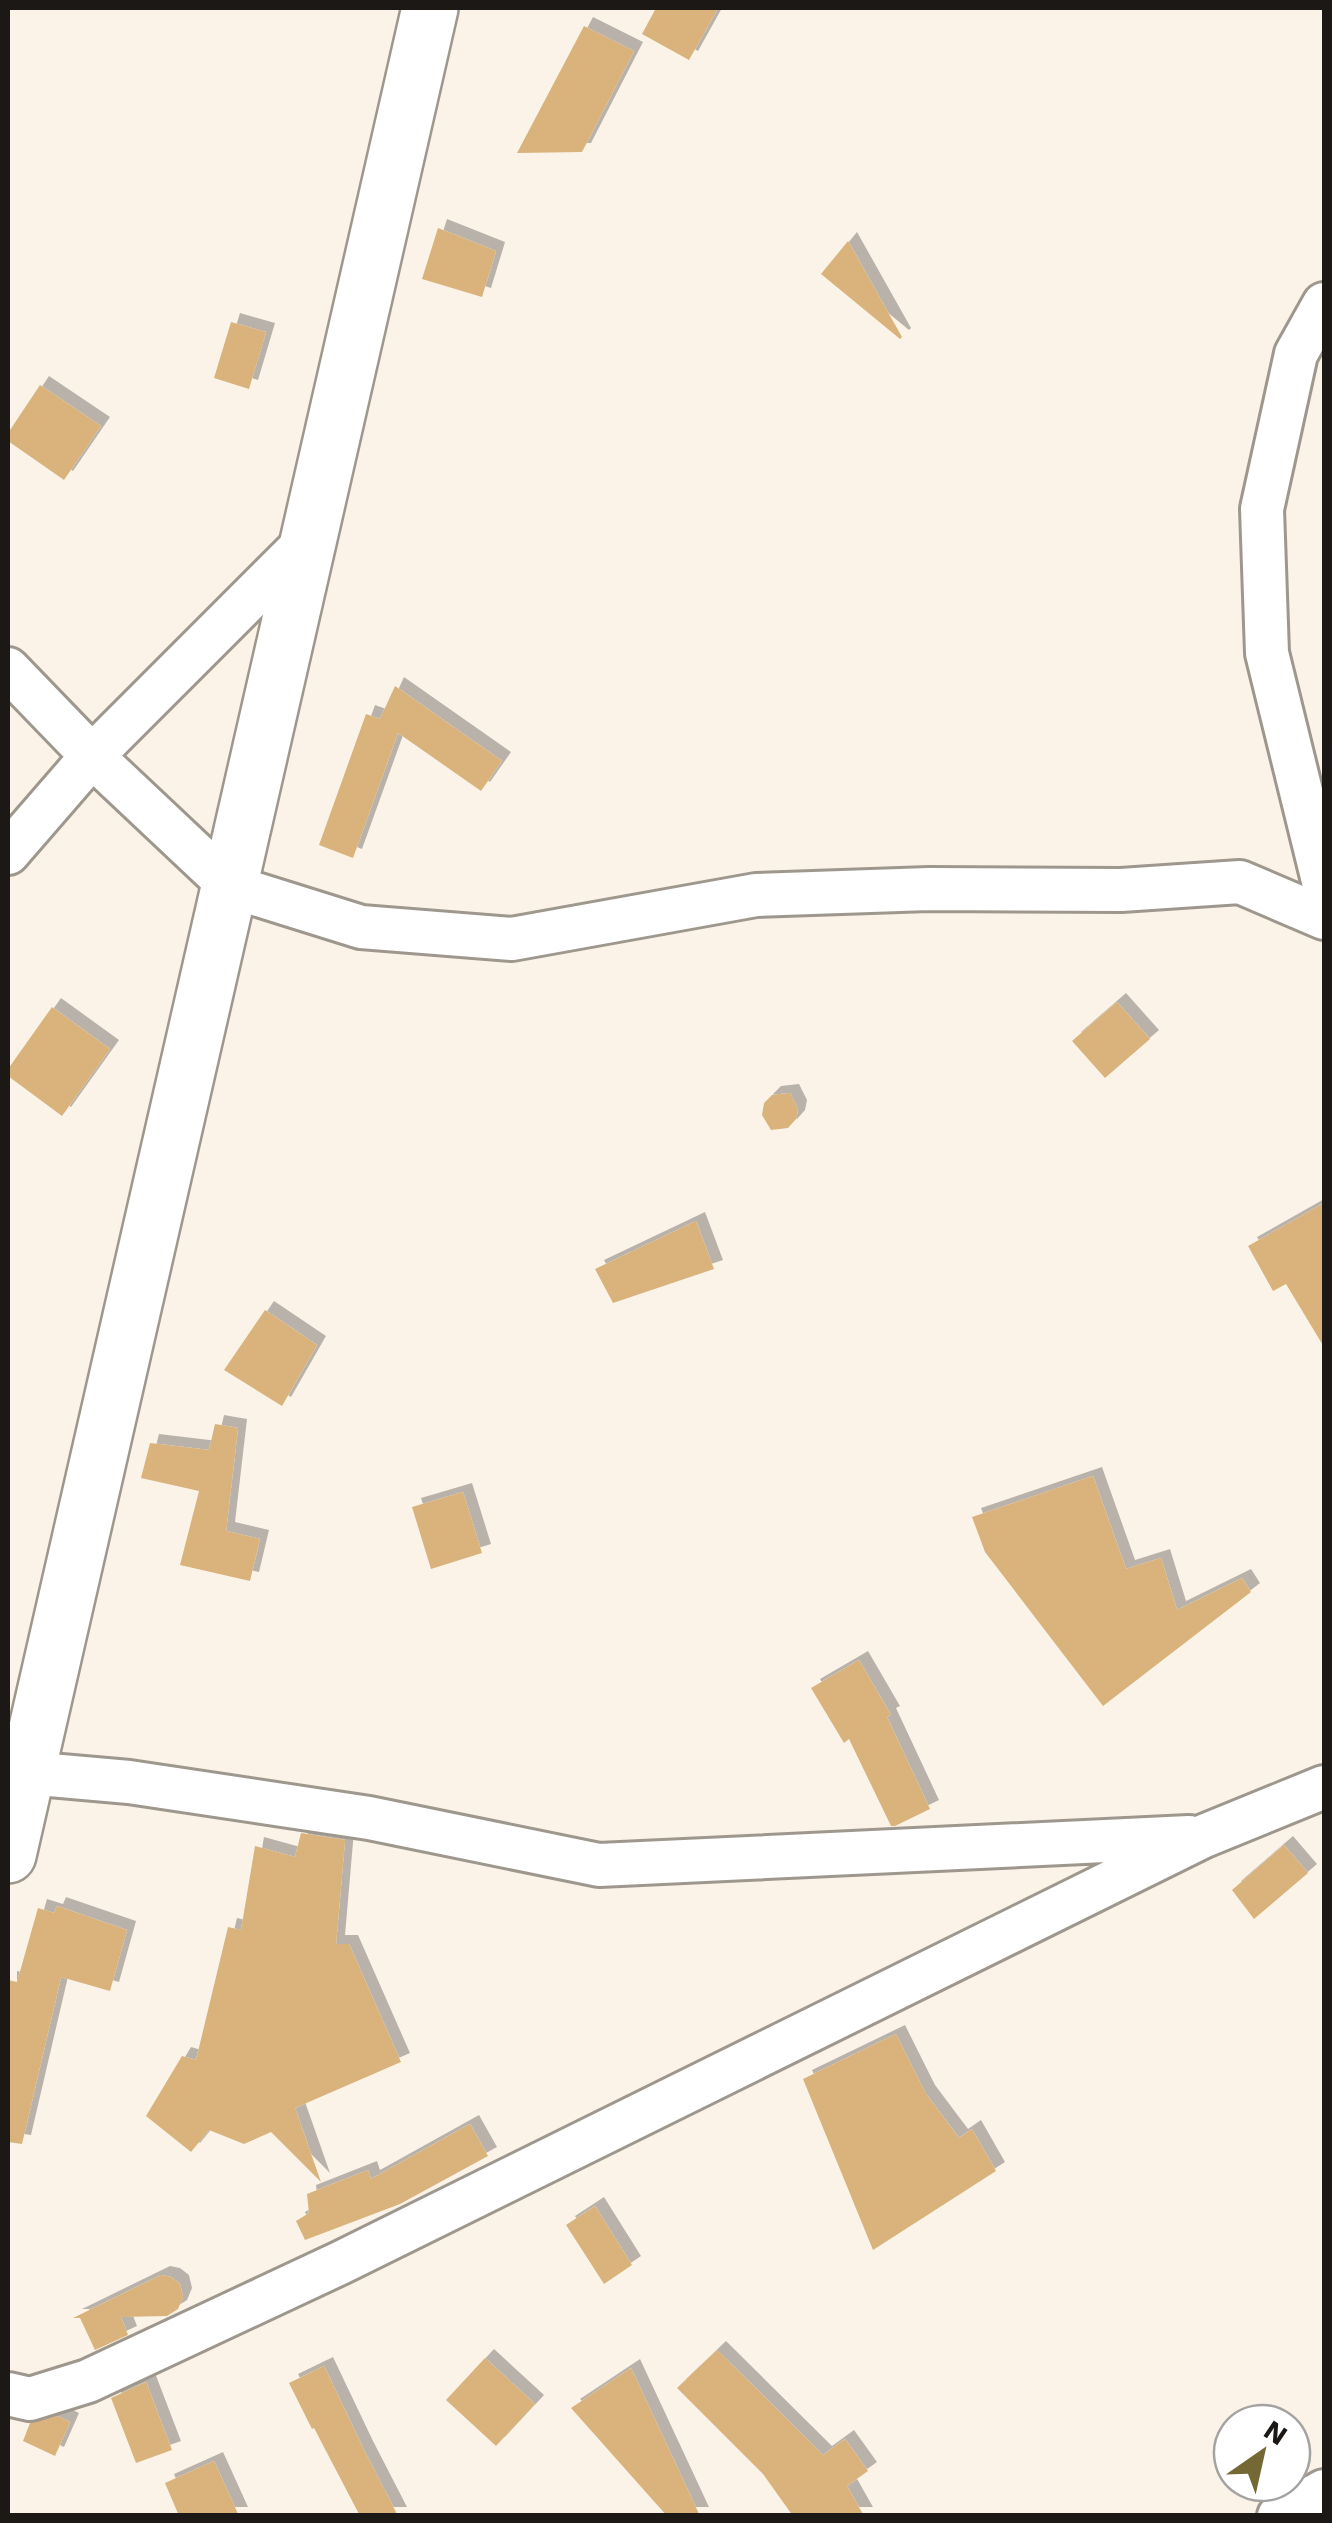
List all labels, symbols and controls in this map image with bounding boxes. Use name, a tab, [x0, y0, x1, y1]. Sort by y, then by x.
north arrow	[1212, 2403, 1312, 2503]
text: N	[1258, 2413, 1294, 2452]

